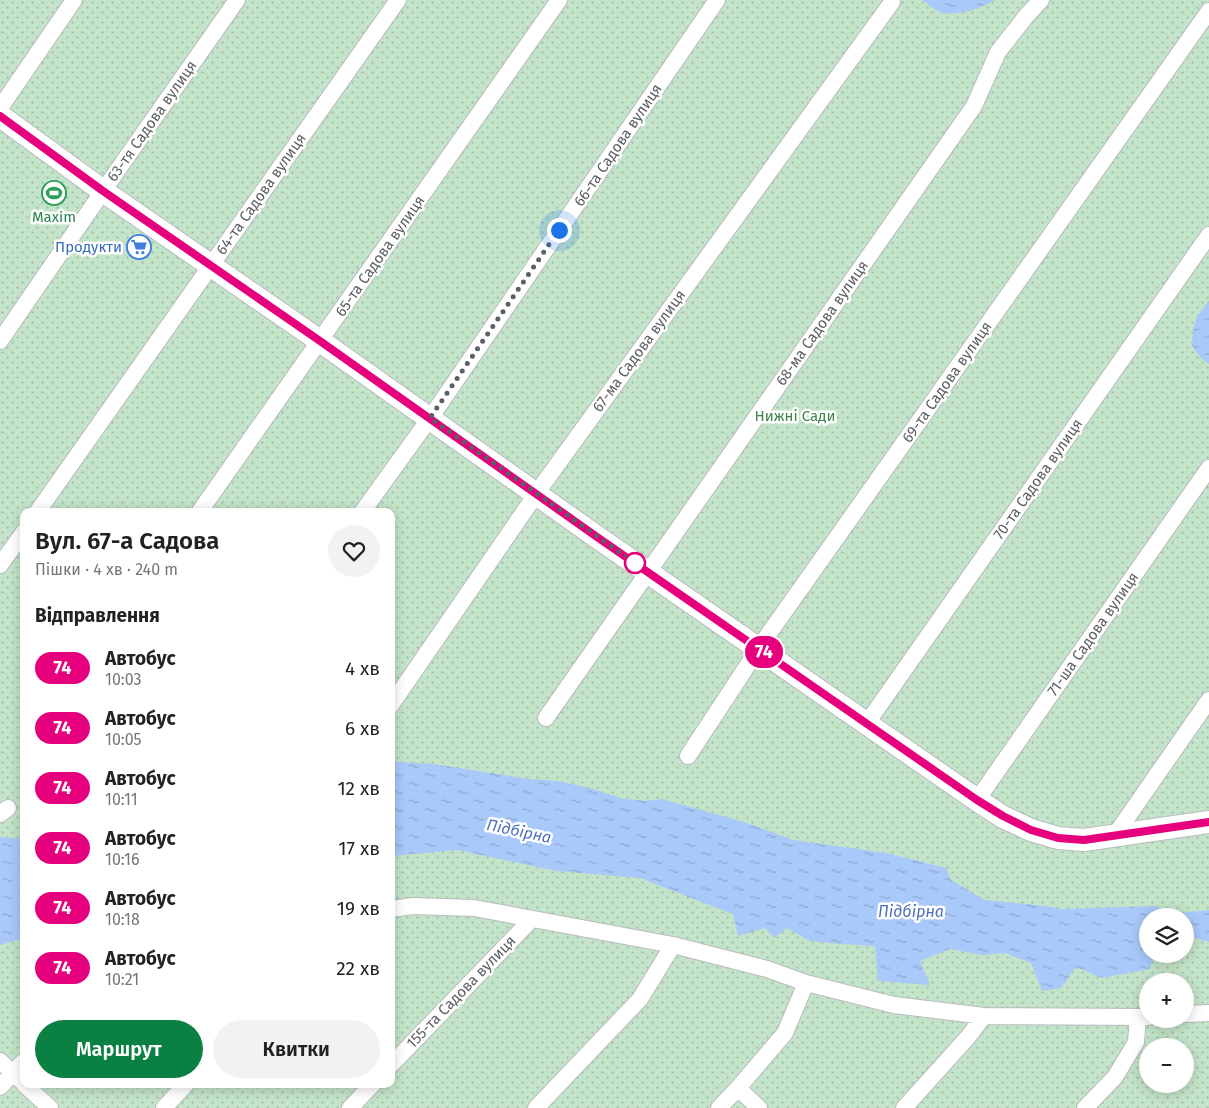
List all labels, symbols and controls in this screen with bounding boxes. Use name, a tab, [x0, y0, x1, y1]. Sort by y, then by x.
street label: 63-тя Садова вулиця	[103, 57, 201, 185]
street label: 66-та Садова вулиця	[570, 80, 666, 210]
street label: 64-та Садова вулиця	[212, 130, 310, 258]
sports icon: Maxim	[41, 180, 67, 206]
street label: 65-та Садова вулиця	[331, 192, 429, 320]
place label: Maxim	[32, 208, 76, 226]
your location	[547, 218, 572, 243]
supermarket icon: Продукти	[126, 234, 152, 260]
place label: Продукти	[55, 238, 122, 256]
street label: 68-ма Садова вулиця	[772, 257, 872, 389]
street label: 67-ма Садова вулиця	[589, 286, 689, 416]
street label: 69-та Садова вулиця	[898, 318, 996, 446]
park label: Нижні Сади	[755, 407, 835, 425]
street label: 70-та Садова вулиця	[990, 415, 1086, 543]
button: heart	[328, 525, 380, 577]
text: Вул. 67-а Садова	[35, 527, 219, 555]
unlabelled marker	[624, 552, 646, 574]
text: Пішки · 4 хв · 240 m	[35, 560, 178, 579]
street label: 71-ша Садова вулиця	[1043, 569, 1143, 699]
text: Відправлення	[35, 604, 160, 627]
line badge: 74	[742, 636, 786, 668]
text: 74	[755, 641, 773, 663]
text: Автобус	[105, 647, 176, 670]
text: 74	[54, 657, 71, 679]
text: 4 хв	[345, 657, 380, 680]
text: 10:03	[105, 670, 141, 689]
text: Автобус	[105, 707, 176, 730]
text: 74	[54, 717, 71, 739]
text: 6 хв	[345, 717, 380, 740]
text: 10:05	[105, 730, 142, 749]
text: Автобус	[105, 767, 176, 790]
text: 74	[54, 777, 71, 799]
text: 12 хв	[337, 777, 380, 800]
text: 10:11	[105, 790, 138, 809]
water label: Підбірна	[485, 815, 553, 847]
text: Автобус	[105, 827, 176, 850]
text: 74	[54, 837, 71, 859]
text: 17 хв	[338, 837, 380, 860]
text: 10:16	[105, 850, 140, 869]
text: Автобус	[105, 887, 176, 910]
text: 74	[54, 897, 71, 919]
text: 19 хв	[337, 897, 380, 920]
water label: Підбірна	[878, 902, 944, 921]
map controls	[1139, 908, 1194, 1093]
button: layers	[1139, 908, 1194, 963]
text: 10:18	[105, 910, 140, 929]
street label: 155-та Садова вулиця	[403, 932, 519, 1052]
text: Автобус	[105, 947, 176, 970]
text: 74	[54, 957, 71, 979]
text: 22 хв	[336, 957, 380, 980]
text: 10:21	[105, 970, 139, 989]
button: +	[1139, 973, 1194, 1028]
button: Маршрут	[35, 1020, 203, 1078]
button: Квитки	[213, 1020, 380, 1078]
button: −	[1139, 1038, 1194, 1093]

